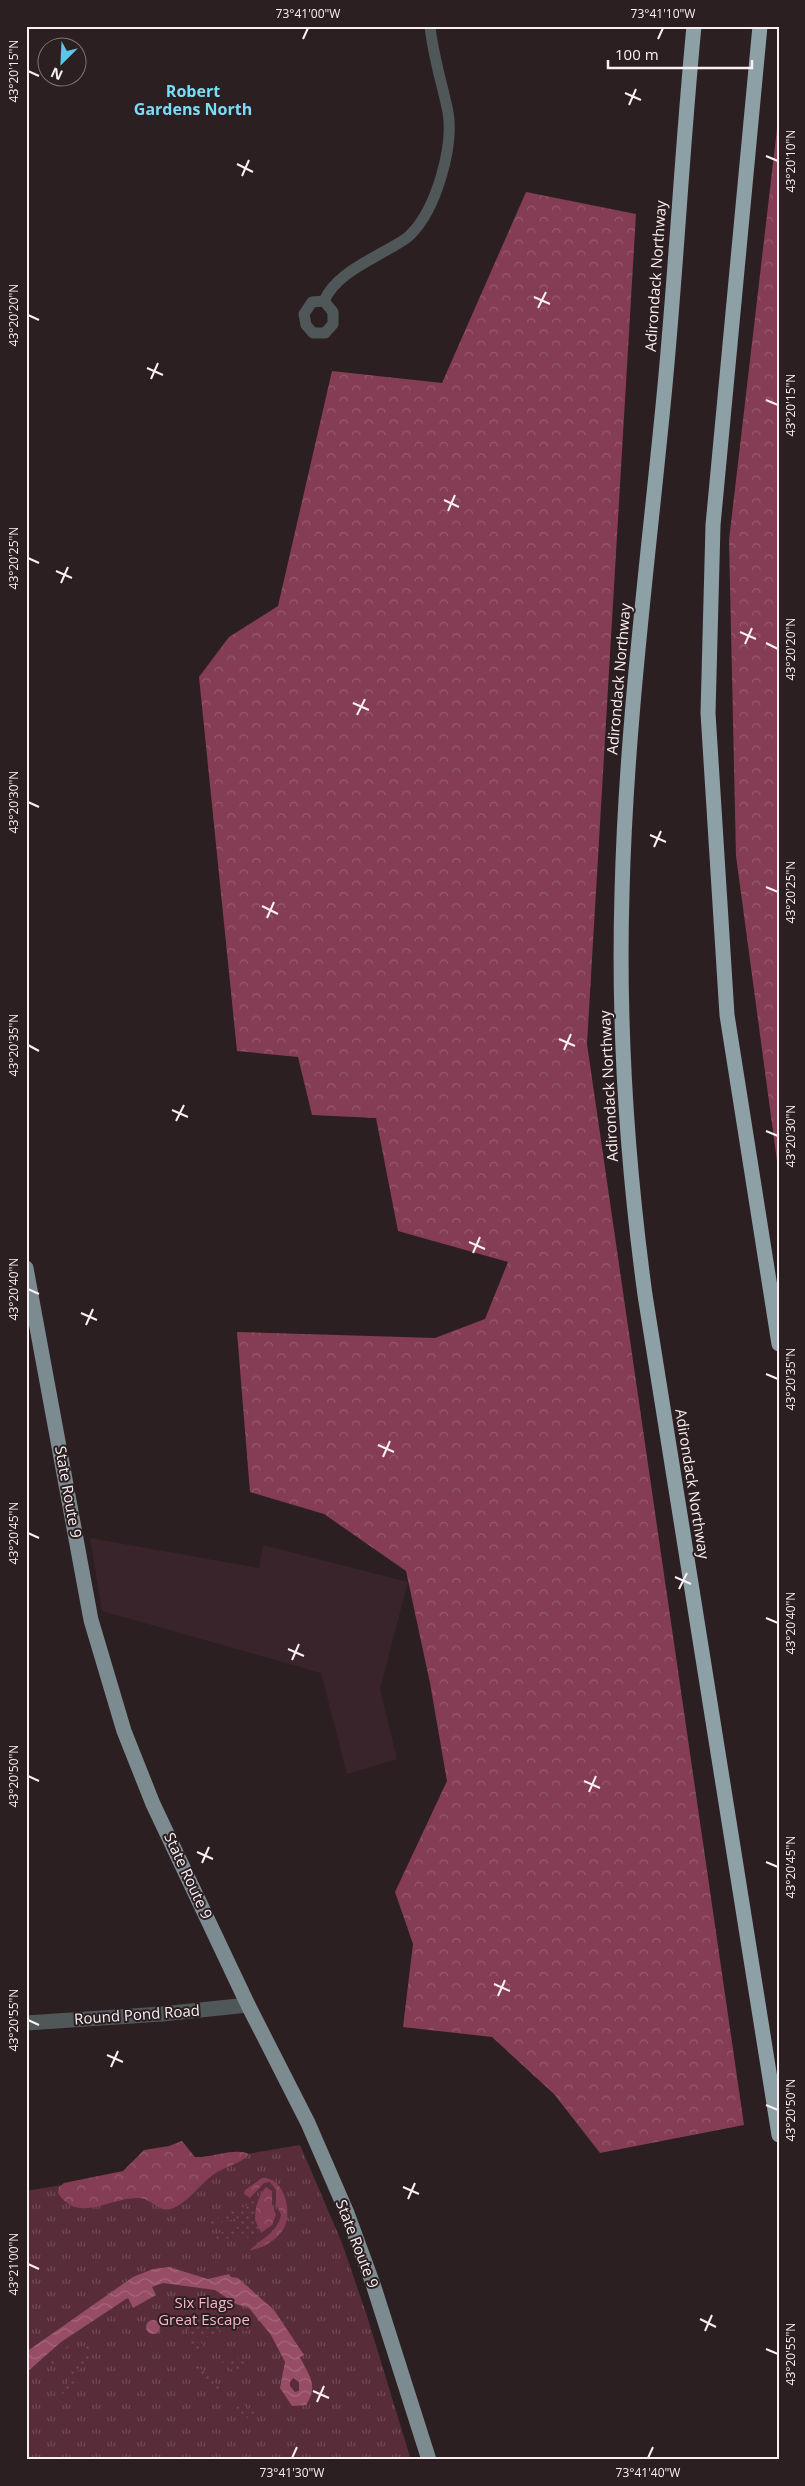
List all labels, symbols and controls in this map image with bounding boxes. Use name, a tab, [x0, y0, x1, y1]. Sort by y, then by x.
text: 73°41'00"W	[276, 5, 340, 22]
text: 73°41'10"W	[631, 5, 695, 22]
north arrow	[38, 38, 88, 88]
scale bar	[608, 38, 751, 70]
text: 43°20'15"N	[5, 40, 22, 102]
text: 100 m	[615, 44, 659, 64]
text: N	[47, 63, 66, 85]
district label: Robert Gardens North	[134, 80, 252, 120]
text: 43°20'10"N	[782, 130, 799, 192]
street label: Adirondack Northway	[640, 199, 670, 352]
text: 43°20'20"N	[5, 284, 22, 346]
text: 43°20'15"N	[782, 374, 799, 436]
text: 43°20'25"N	[5, 527, 22, 589]
street label: Adirondack Northway	[601, 602, 635, 755]
text: 43°20'20"N	[782, 618, 799, 680]
text: 43°20'30"N	[5, 771, 22, 833]
text: 43°20'25"N	[782, 861, 799, 923]
street label: Adirondack Northway	[594, 1009, 622, 1162]
text: 43°20'35"N	[5, 1014, 22, 1076]
text: 43°20'30"N	[782, 1105, 799, 1167]
text: 43°20'40"N	[5, 1258, 22, 1320]
text: 43°20'35"N	[782, 1348, 799, 1410]
street label: Adirondack Northway	[671, 1407, 715, 1561]
street label: State Route 9	[51, 1444, 87, 1540]
text: 43°20'45"N	[5, 1502, 22, 1564]
text: 43°20'40"N	[782, 1592, 799, 1654]
text: 43°20'50"N	[5, 1745, 22, 1807]
street label: State Route 9	[160, 1829, 218, 1922]
text: 43°20'45"N	[782, 1836, 799, 1898]
text: 43°20'55"N	[5, 1989, 22, 2051]
street label: Round Pond Road	[73, 2000, 200, 2028]
text: 43°20'50"N	[782, 2079, 799, 2141]
street label: State Route 9	[332, 2197, 384, 2291]
text: 43°21'00"N	[5, 2233, 22, 2295]
park label: Six Flags Great Escape	[158, 2292, 250, 2329]
text: 43°20'55"N	[782, 2323, 799, 2385]
text: 73°41'30"W	[260, 2464, 324, 2481]
text: 73°41'40"W	[616, 2464, 680, 2481]

